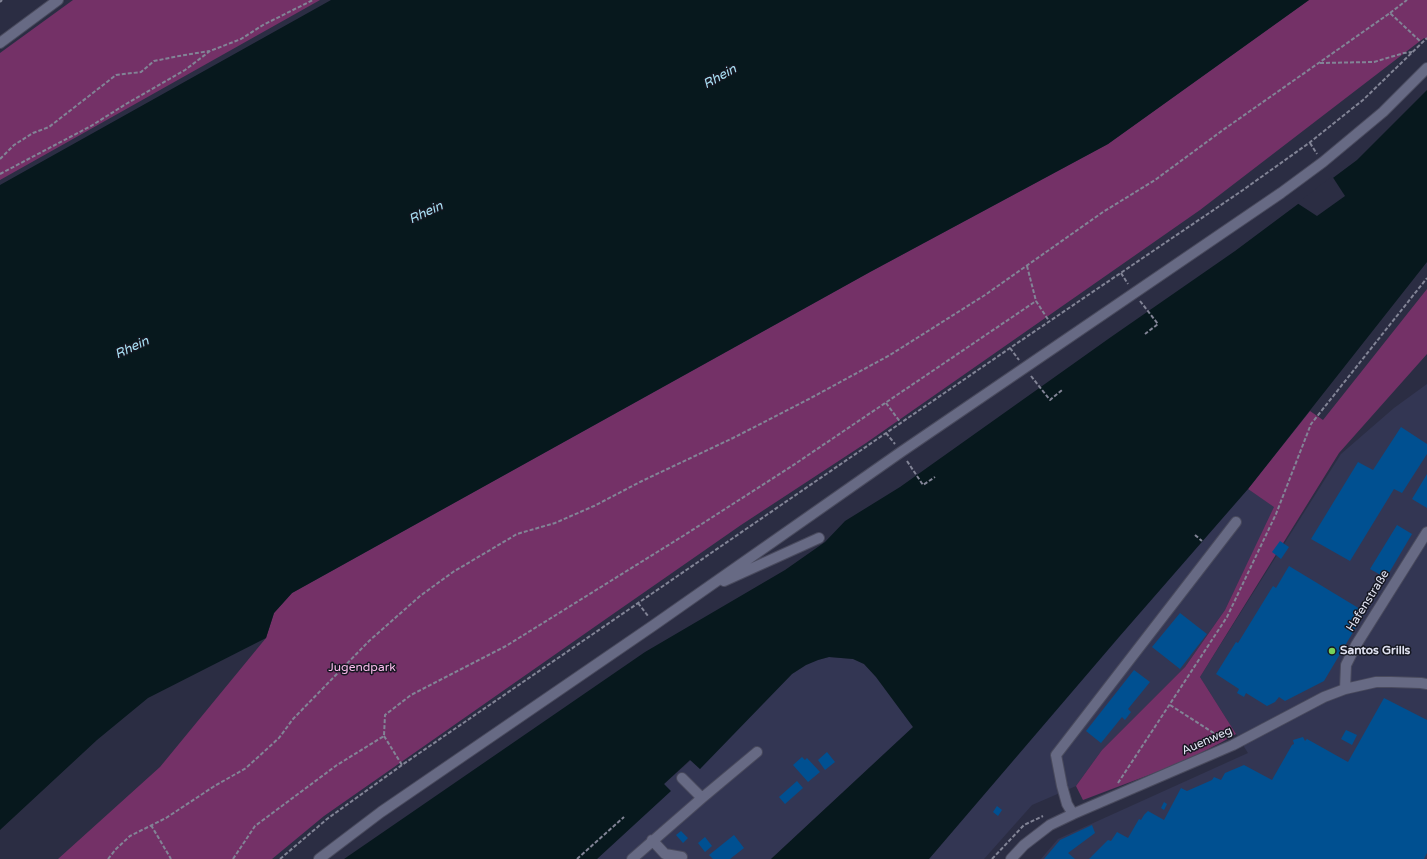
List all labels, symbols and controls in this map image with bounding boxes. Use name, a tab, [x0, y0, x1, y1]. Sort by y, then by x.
water label: Rhein	[701, 62, 739, 92]
water label: Rhein	[407, 198, 445, 228]
water label: Rhein	[113, 333, 151, 363]
street label: Hafenstraße	[1343, 568, 1393, 634]
place label: Santos Grills	[1340, 644, 1410, 658]
marker: Santos Grills	[1327, 646, 1337, 656]
park label: Jugendpark	[328, 661, 396, 675]
street label: Auenweg	[1179, 723, 1235, 759]

